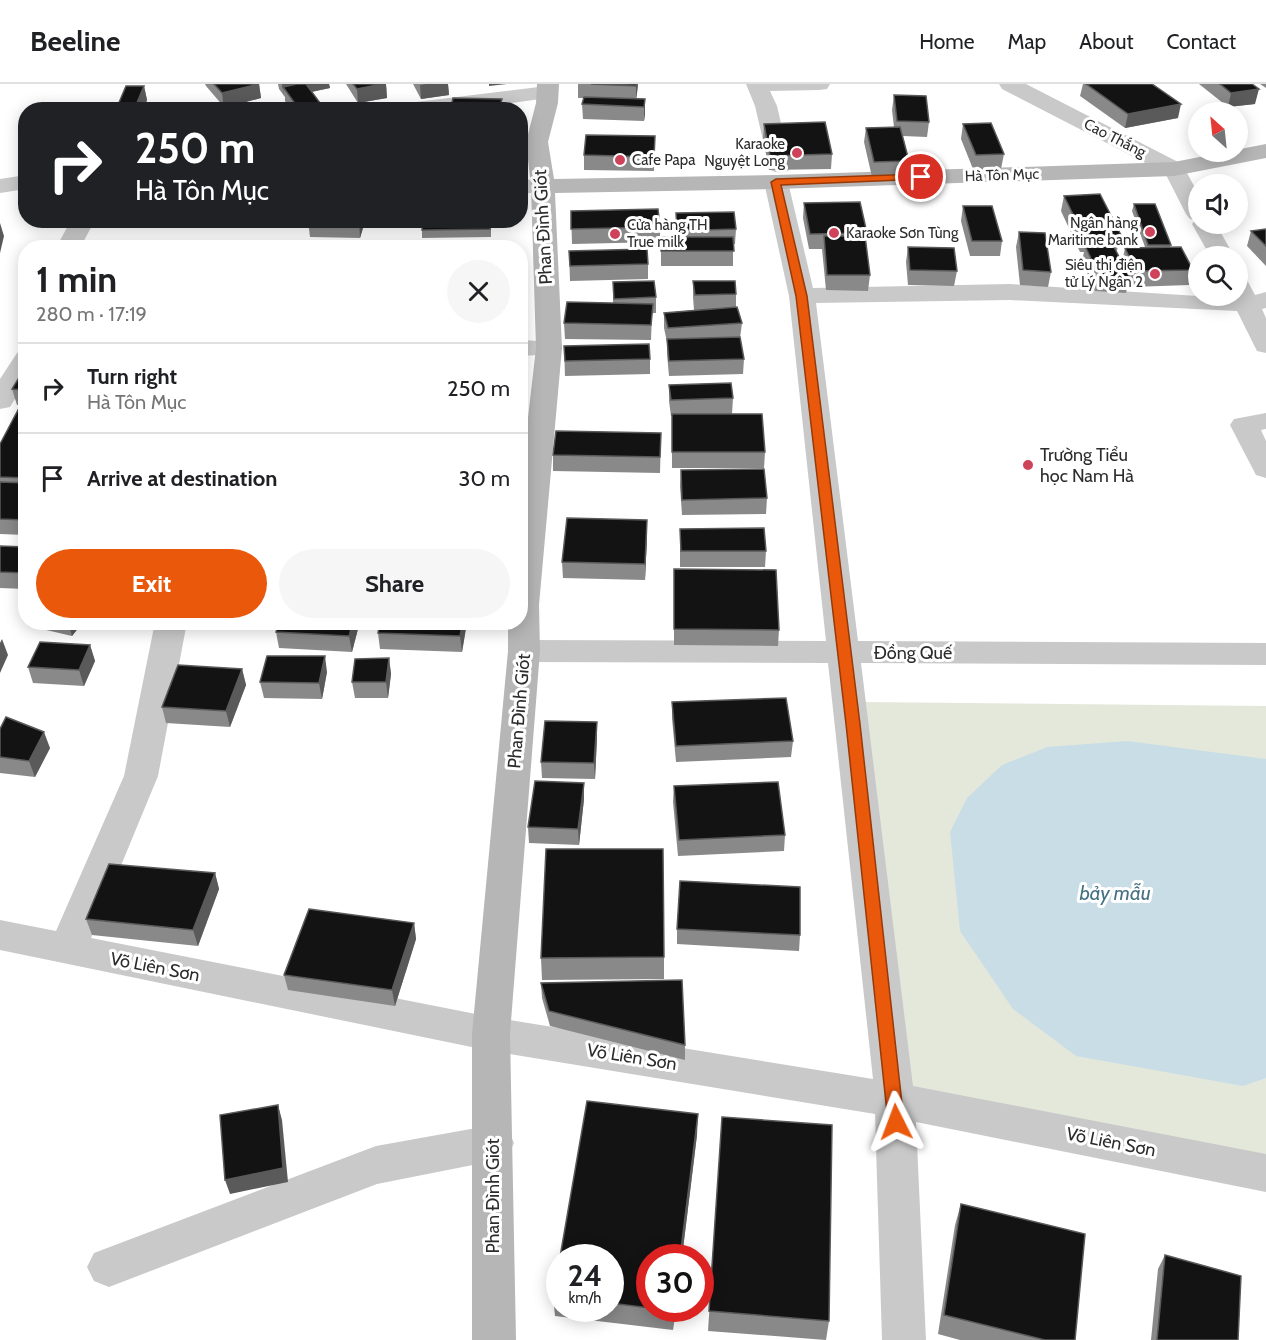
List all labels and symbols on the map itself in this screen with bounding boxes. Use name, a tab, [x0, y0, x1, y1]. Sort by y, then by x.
north arrow	[1188, 102, 1248, 162]
street label: Cao Thắng	[1081, 114, 1150, 162]
place label: Karaoke Nguyệt Long	[704, 135, 786, 170]
marker: Karaoke Nguyệt Long	[790, 146, 804, 160]
place label: Cafe Papa	[632, 151, 696, 169]
pin	[895, 151, 946, 202]
marker: Cafe Papa	[613, 153, 627, 167]
street label: Hà Tôn Mục	[964, 165, 1040, 185]
street label: Phan Đình Giót	[529, 169, 557, 285]
place label: Ngân hàng Maritime bank	[1048, 214, 1139, 249]
place label: Cửa hàng TH True milk	[627, 216, 708, 251]
place label: Karaoke Sơn Tùng	[846, 224, 959, 242]
marker: Ngân hàng Maritime bank	[1143, 225, 1157, 239]
marker: Karaoke Sơn Tùng	[827, 226, 841, 240]
marker: Cửa hàng TH True milk	[608, 227, 622, 241]
place label: Siêu thị điện tử Lý Ngân 2	[1065, 256, 1143, 291]
marker: Siêu thị điện tử Lý Ngân 2	[1148, 267, 1162, 281]
place label: Trường Tiểu học Nam Hà	[1040, 444, 1134, 487]
marker: Trường Tiểu học Nam Hà	[1021, 458, 1035, 472]
street label: Đồng Quế	[874, 642, 953, 664]
street label: Phan Đình Giót	[503, 653, 535, 769]
water label: bảy mẫu	[1079, 881, 1151, 905]
street label: Võ Liên Sơn	[108, 948, 202, 986]
street label: Võ Liên Sơn	[586, 1039, 678, 1075]
position arrow	[864, 1090, 928, 1154]
street label: Võ Liên Sơn	[1064, 1123, 1158, 1161]
street label: Phan Đình Giót	[482, 1138, 504, 1254]
speed limit sign: 30	[636, 1244, 714, 1322]

